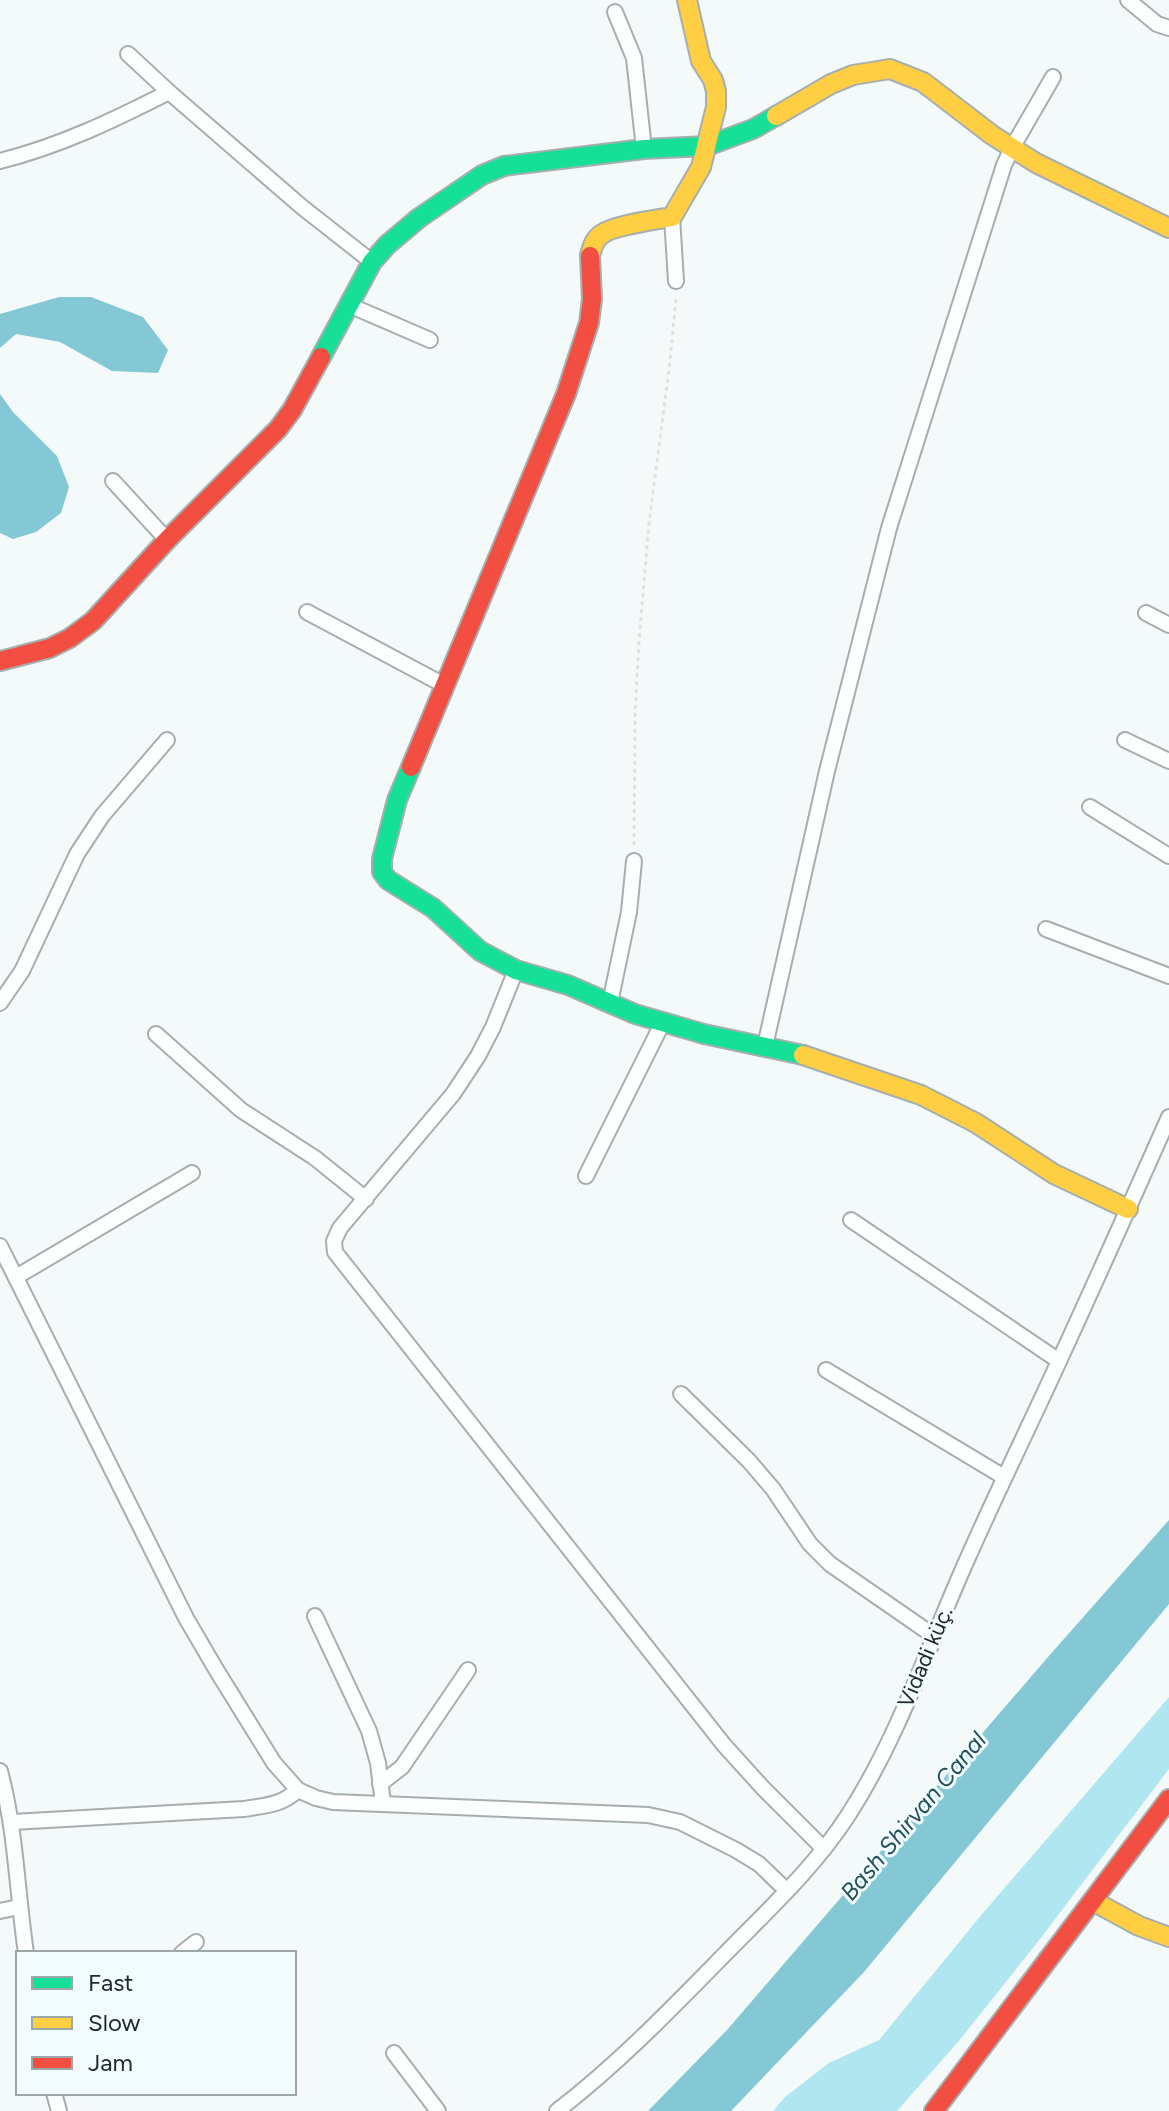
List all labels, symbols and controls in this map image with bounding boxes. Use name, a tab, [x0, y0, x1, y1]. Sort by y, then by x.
street label: Vidadi küç.	[892, 1602, 958, 1712]
water label: Bash Shirvan Canal	[834, 1725, 992, 1906]
legend	[16, 1951, 296, 2095]
text: Fast	[88, 1968, 133, 1997]
text: Slow	[88, 2008, 141, 2037]
text: Jam	[88, 2048, 133, 2077]

